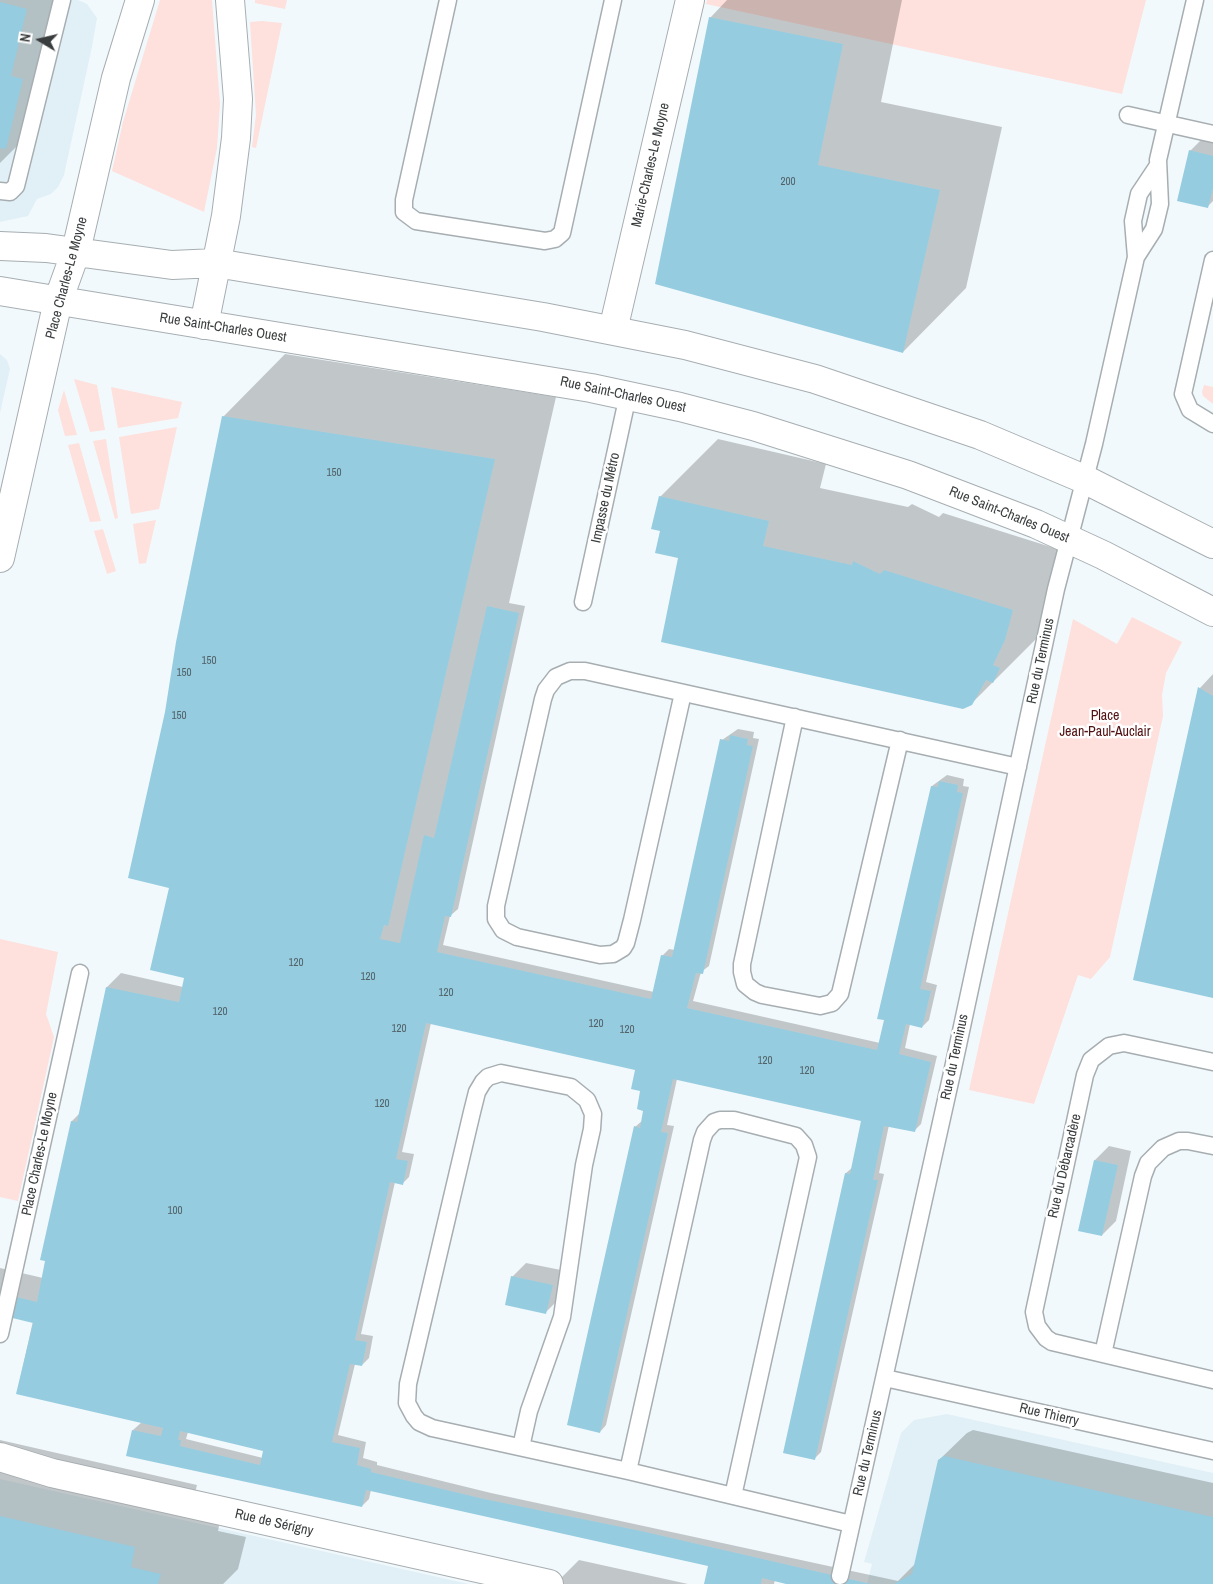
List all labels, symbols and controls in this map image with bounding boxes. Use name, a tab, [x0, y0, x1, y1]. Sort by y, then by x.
north arrow	[15, 15, 65, 65]
text: N	[16, 32, 35, 43]
street label: Marie-Charles-Le Moyne	[629, 101, 673, 229]
house number: 200	[780, 175, 796, 189]
street label: Place Charles-Le Moyne	[43, 215, 91, 341]
street label: Rue Saint-Charles Ouest	[158, 310, 288, 346]
street label: Rue Saint-Charles Ouest	[559, 373, 687, 417]
street label: Impasse du Métro	[588, 451, 624, 545]
house number: 150	[326, 466, 342, 480]
street label: Rue Saint-Charles Ouest	[946, 483, 1072, 547]
street label: Rue du Terminus	[1024, 617, 1058, 705]
house number: 150	[201, 654, 217, 668]
house number: 150	[176, 666, 192, 680]
park label: Place Jean-Paul-Auclair	[1059, 708, 1151, 740]
house number: 150	[171, 709, 187, 723]
house number: 120	[288, 956, 304, 970]
house number: 120	[360, 970, 376, 984]
house number: 120	[438, 986, 454, 1000]
house number: 120	[212, 1005, 228, 1019]
street label: Rue du Terminus	[938, 1013, 972, 1101]
house number: 120	[588, 1017, 604, 1031]
house number: 120	[391, 1022, 407, 1036]
house number: 120	[619, 1023, 635, 1037]
house number: 120	[757, 1054, 773, 1068]
house number: 120	[799, 1064, 815, 1078]
street label: Place Charles-Le Moyne	[19, 1091, 61, 1217]
house number: 120	[374, 1097, 390, 1111]
street label: Rue du Débarcadère	[1045, 1112, 1085, 1220]
house number: 100	[167, 1204, 183, 1218]
street label: Rue Thierry	[1018, 1400, 1080, 1430]
street label: Rue du Terminus	[850, 1409, 886, 1497]
street label: Rue de Sérigny	[233, 1506, 315, 1540]

